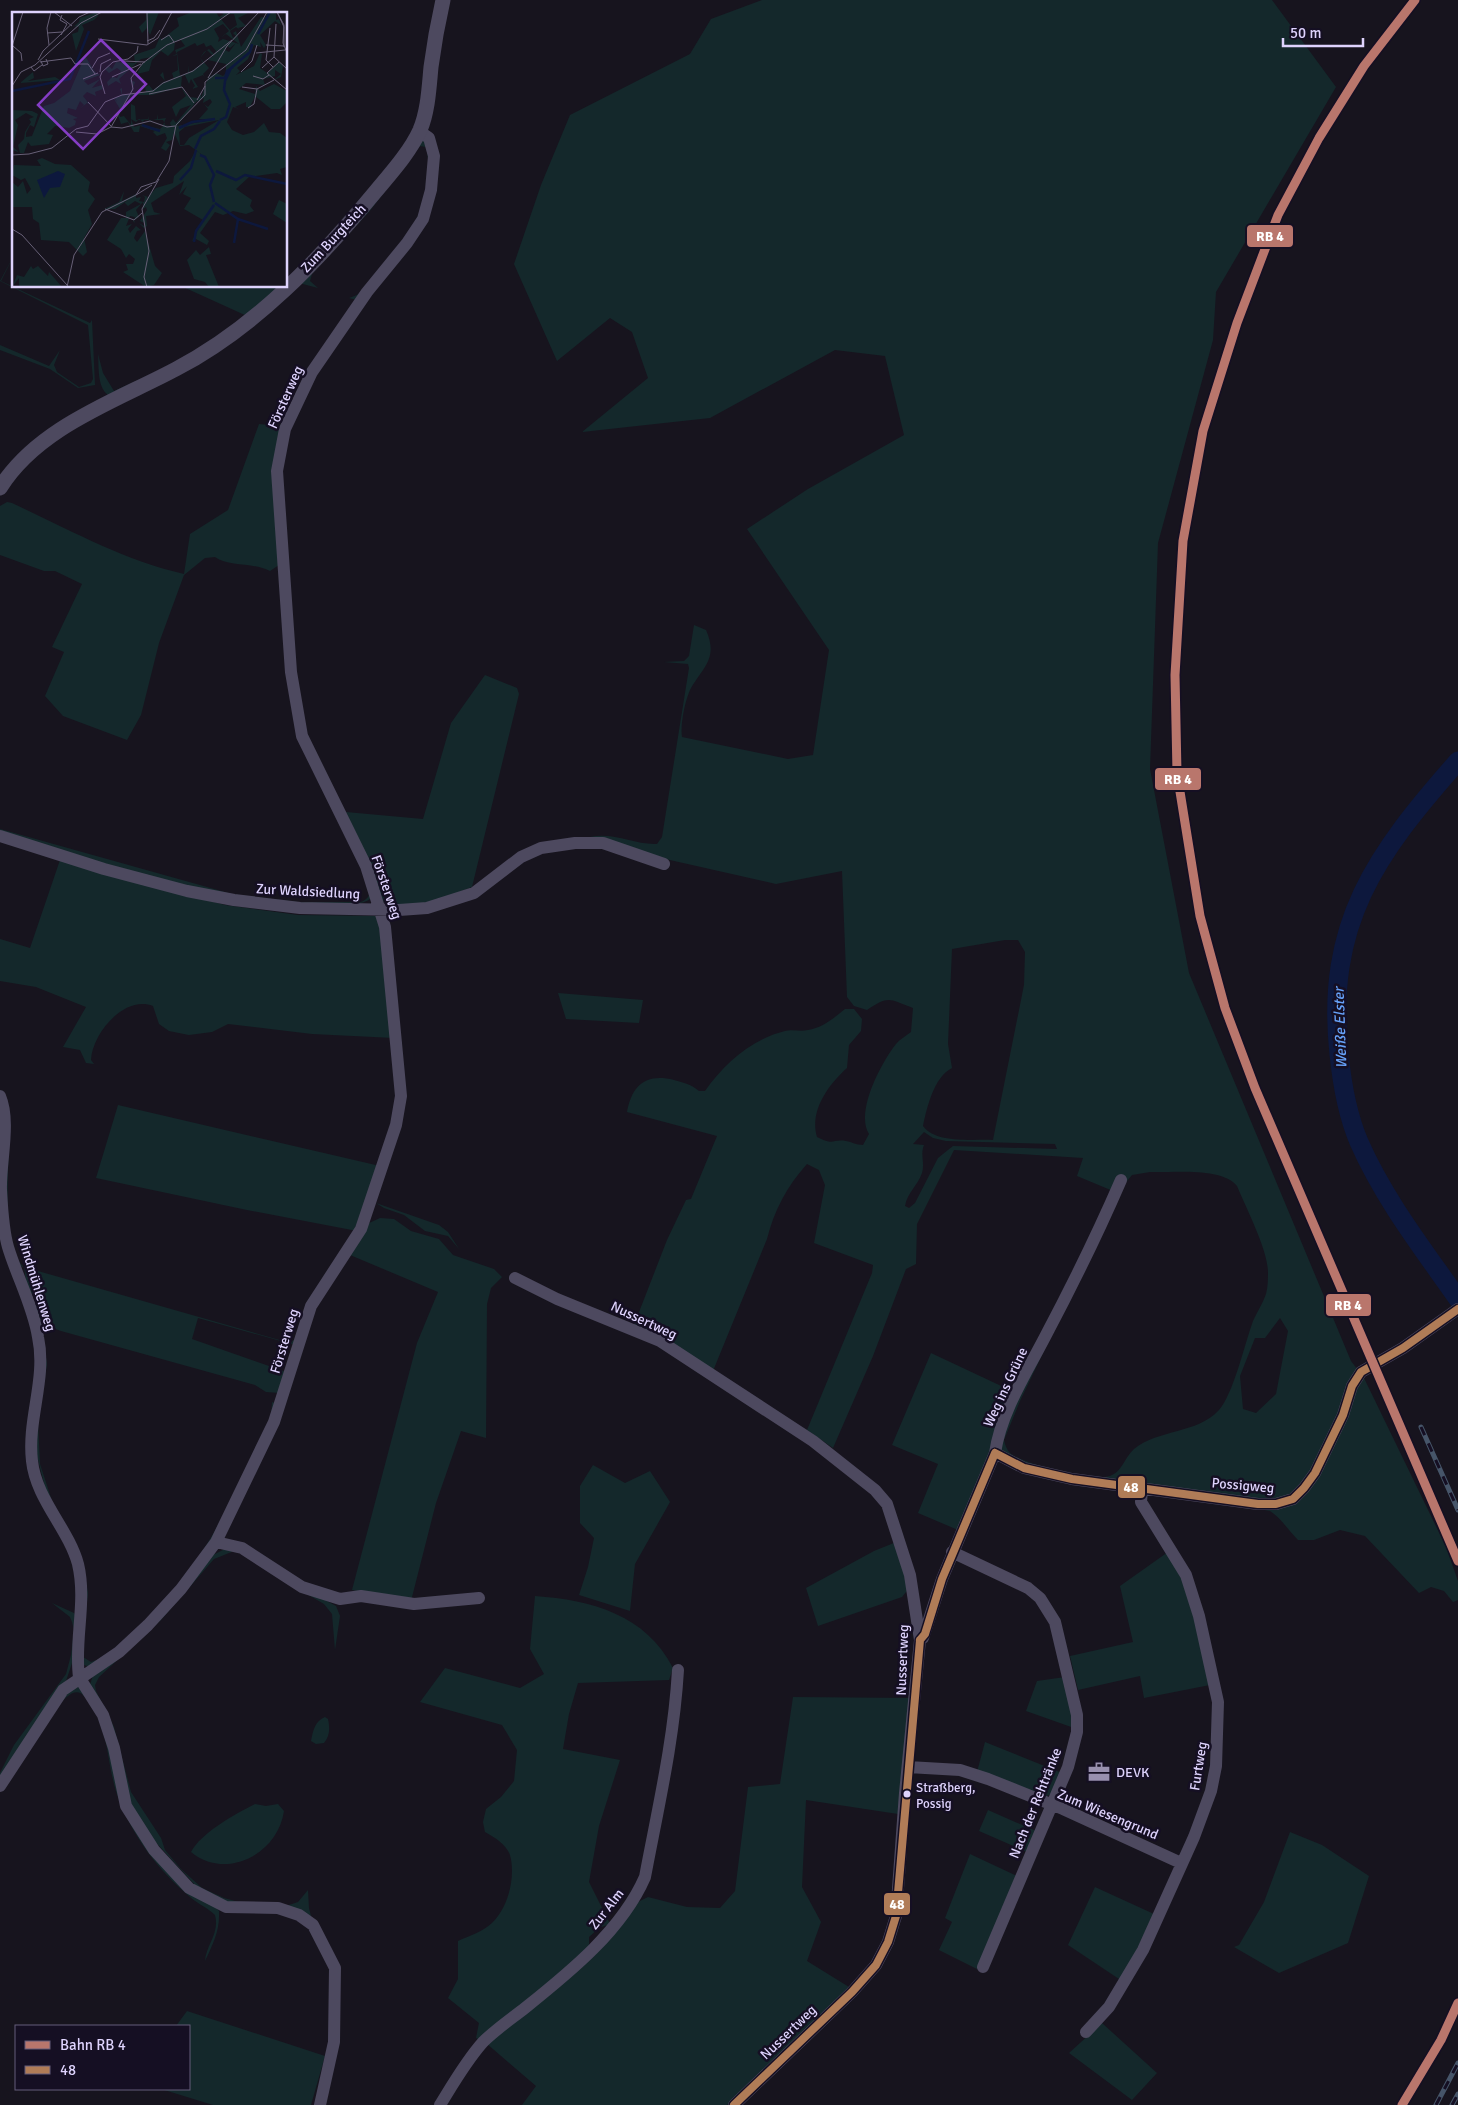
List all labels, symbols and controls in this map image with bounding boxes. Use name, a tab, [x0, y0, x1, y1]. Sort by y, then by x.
inset map	[12, 12, 288, 288]
scale bar	[1283, 15, 1363, 47]
text: 50 m	[1290, 24, 1321, 42]
street label: Zum Burgteich	[297, 200, 369, 276]
line badge: RB 4	[1246, 224, 1294, 248]
text: RB 4	[1256, 228, 1284, 245]
street label: Försterweg	[264, 363, 307, 431]
line badge: RB 4	[1154, 767, 1202, 791]
text: RB 4	[1164, 771, 1192, 788]
street label: Försterweg	[368, 853, 405, 922]
street label: Zur Waldsiedlung	[255, 880, 361, 903]
water label: Weiße Elster	[1329, 985, 1350, 1069]
street label: Windmühlenweg	[14, 1233, 59, 1333]
line badge: RB 4	[1325, 1293, 1372, 1317]
text: RB 4	[1334, 1297, 1362, 1314]
street label: Nussertweg	[608, 1298, 680, 1343]
street label: Försterweg	[267, 1307, 302, 1376]
street label: Weg ins Grüne	[980, 1345, 1031, 1430]
street label: Possigweg	[1211, 1474, 1275, 1497]
line badge: 48	[1117, 1475, 1146, 1499]
text: 48	[1123, 1479, 1139, 1496]
street label: Nussertweg	[893, 1624, 912, 1696]
street label: Furtweg	[1186, 1740, 1211, 1792]
street label: Nach der Rehtränke	[1006, 1745, 1065, 1861]
office icon: DEVK	[1086, 1759, 1112, 1785]
place label: DEVK	[1116, 1764, 1150, 1781]
place label: Straßberg, Possig	[916, 1780, 976, 1812]
street label: Zum Wiesengrund	[1055, 1786, 1161, 1843]
marker: Straßberg, Possig	[902, 1789, 912, 1799]
street label: Zur Alm	[585, 1886, 628, 1933]
line badge: 48	[883, 1892, 911, 1916]
text: 48	[889, 1896, 905, 1913]
street label: Nussertweg	[757, 2002, 820, 2063]
legend	[15, 2025, 190, 2090]
text: Bahn RB 4	[60, 2036, 126, 2054]
text: 48	[60, 2061, 76, 2079]

